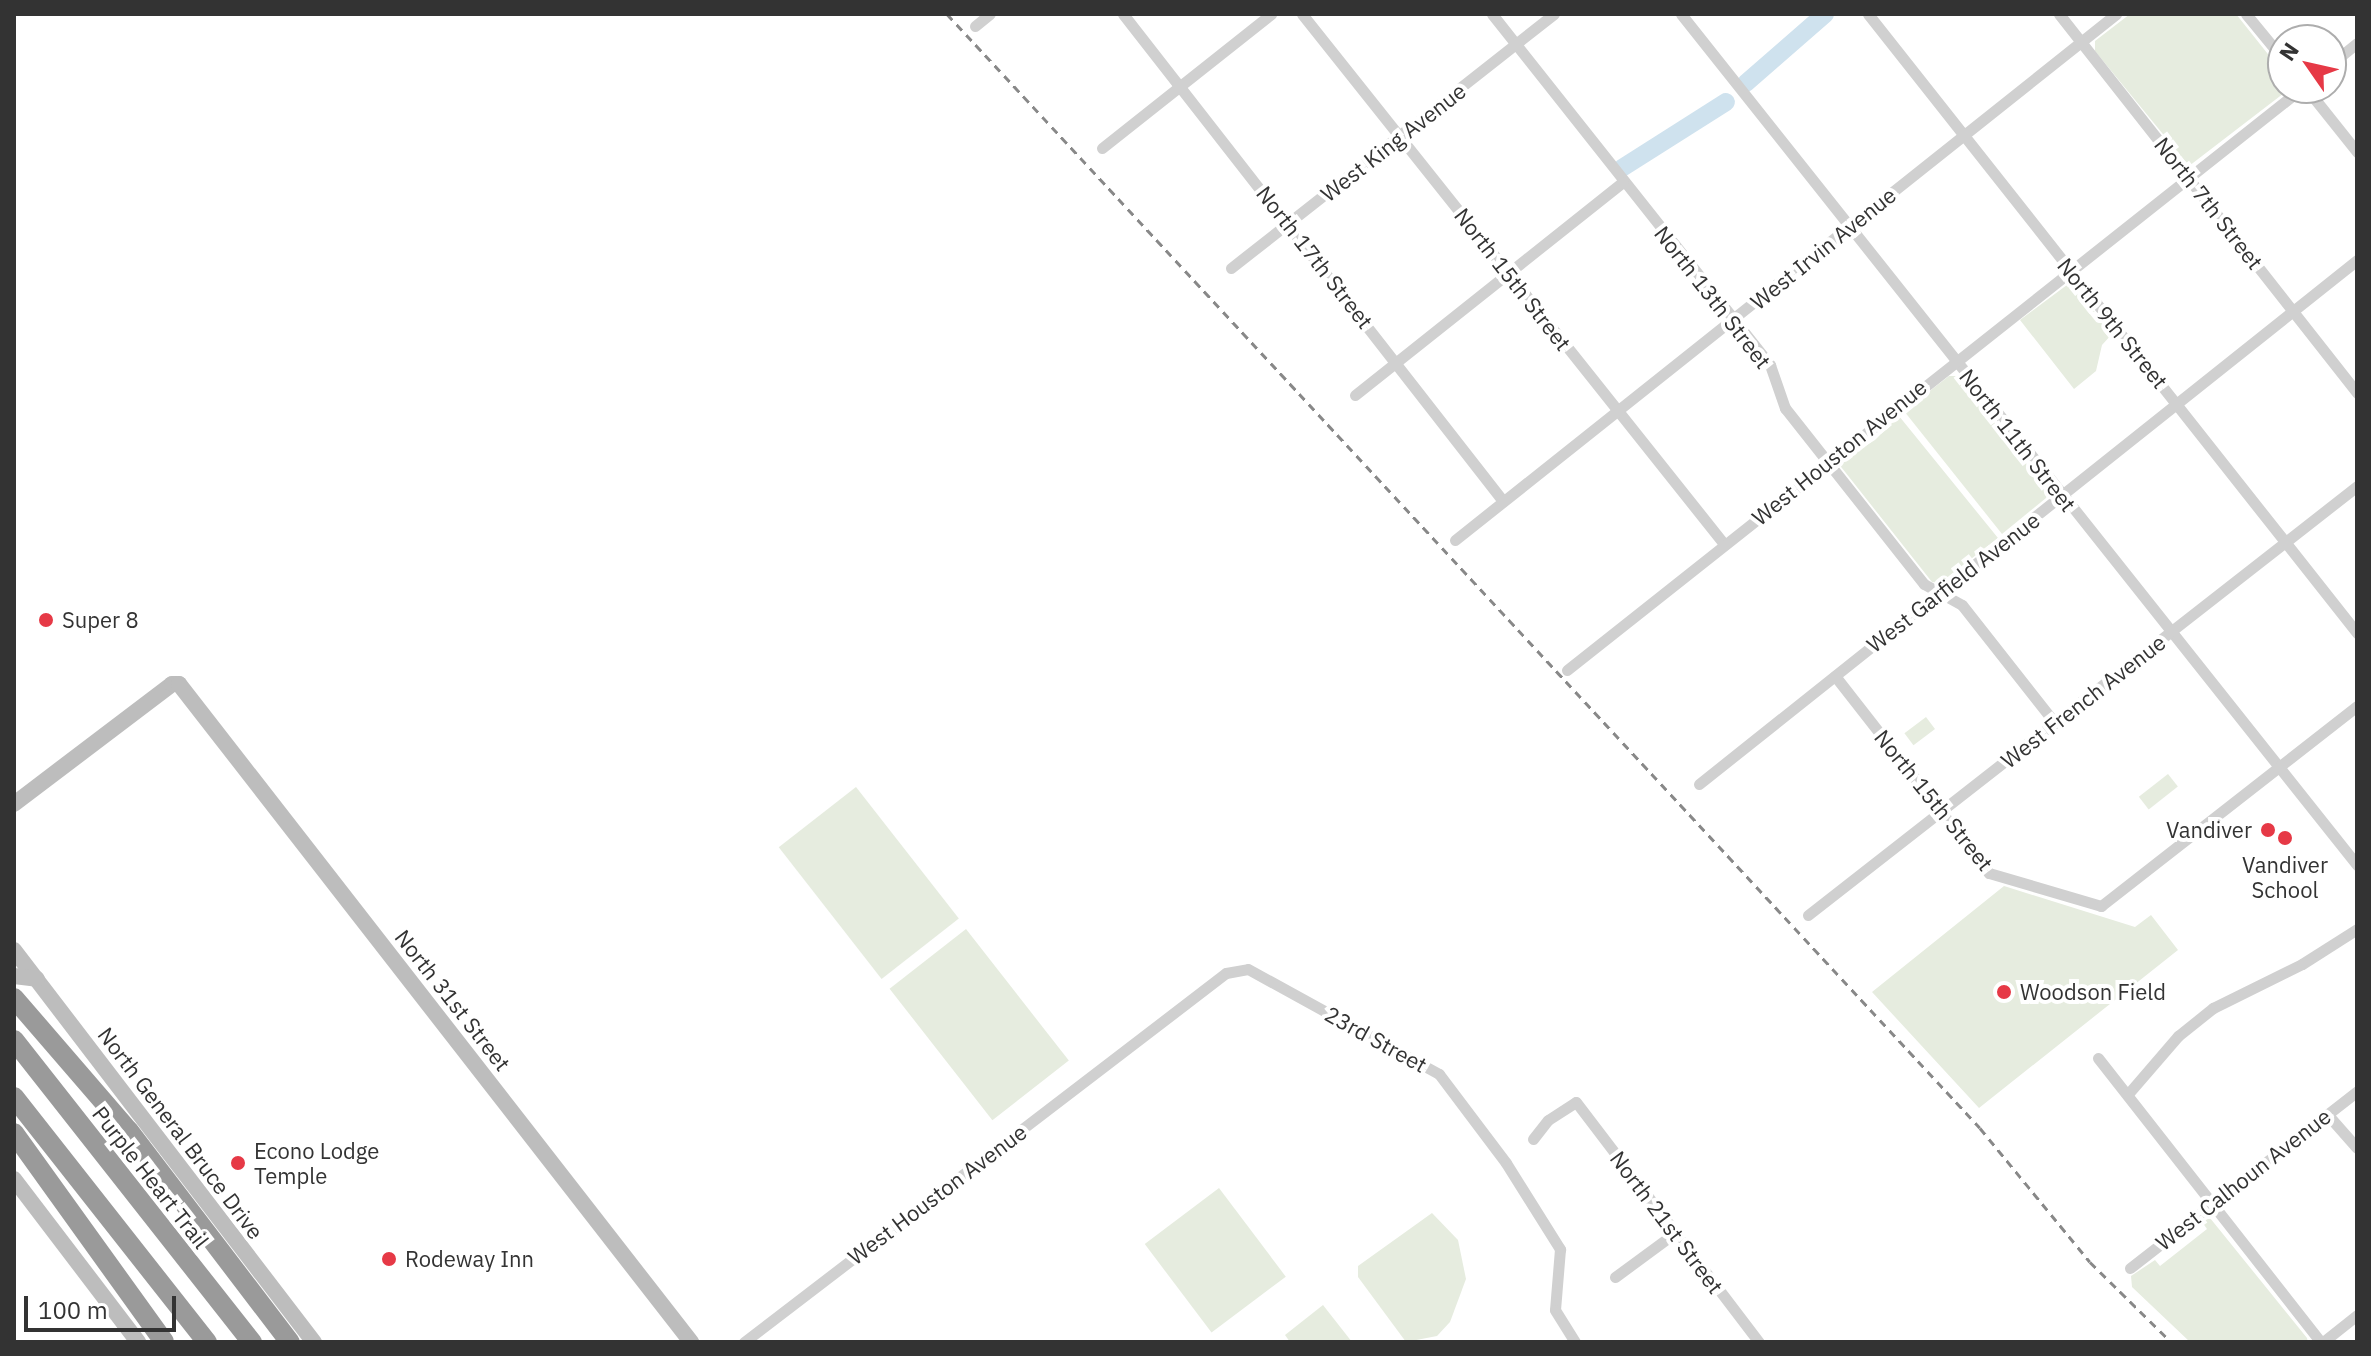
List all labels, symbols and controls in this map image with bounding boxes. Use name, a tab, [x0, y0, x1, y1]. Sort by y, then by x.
north arrow	[2267, 24, 2347, 104]
text: N	[2272, 37, 2305, 66]
street label: West King Avenue	[1315, 77, 1471, 207]
street label: North 7th Street	[2149, 132, 2269, 274]
street label: North 17th Street	[1251, 180, 1379, 334]
street label: West Irvin Avenue	[1745, 181, 1901, 315]
street label: North 15th Street	[1449, 202, 1577, 356]
street label: North 13th Street	[1649, 220, 1777, 374]
street label: North 9th Street	[2052, 252, 2174, 394]
street label: North 11th Street	[1954, 363, 2082, 517]
street label: West Houston Avenue	[1746, 374, 1932, 530]
street label: West Garfield Avenue	[1861, 506, 2045, 658]
place label: Super 8	[62, 607, 139, 633]
marker: Super 8	[37, 611, 55, 629]
street label: West French Avenue	[1996, 629, 2170, 773]
street label: North 15th Street	[1869, 724, 1999, 876]
place label: Vandiver	[2166, 817, 2252, 843]
marker: Vandiver	[2259, 821, 2277, 839]
marker: Vandiver School	[2276, 829, 2294, 847]
place label: Vandiver School	[2242, 851, 2328, 902]
street label: North 31st Street	[390, 924, 516, 1076]
place label: Woodson Field	[2020, 979, 2166, 1005]
marker: Woodson Field	[1995, 983, 2013, 1001]
street label: 23rd Street	[1320, 1000, 1432, 1078]
street label: North General Bruce Drive	[93, 1022, 269, 1244]
street label: Purple Heart Trail	[87, 1101, 215, 1253]
street label: West Calhoun Avenue	[2150, 1103, 2336, 1255]
street label: West Houston Avenue	[842, 1118, 1032, 1270]
place label: Econo Lodge Temple	[254, 1137, 379, 1188]
street label: North 21st Street	[1605, 1146, 1729, 1298]
marker: Econo Lodge Temple	[229, 1154, 247, 1172]
place label: Rodeway Inn	[405, 1246, 534, 1272]
marker: Rodeway Inn	[380, 1250, 398, 1268]
scale bar	[28, 1280, 180, 1330]
text: 100 m	[38, 1294, 108, 1326]

